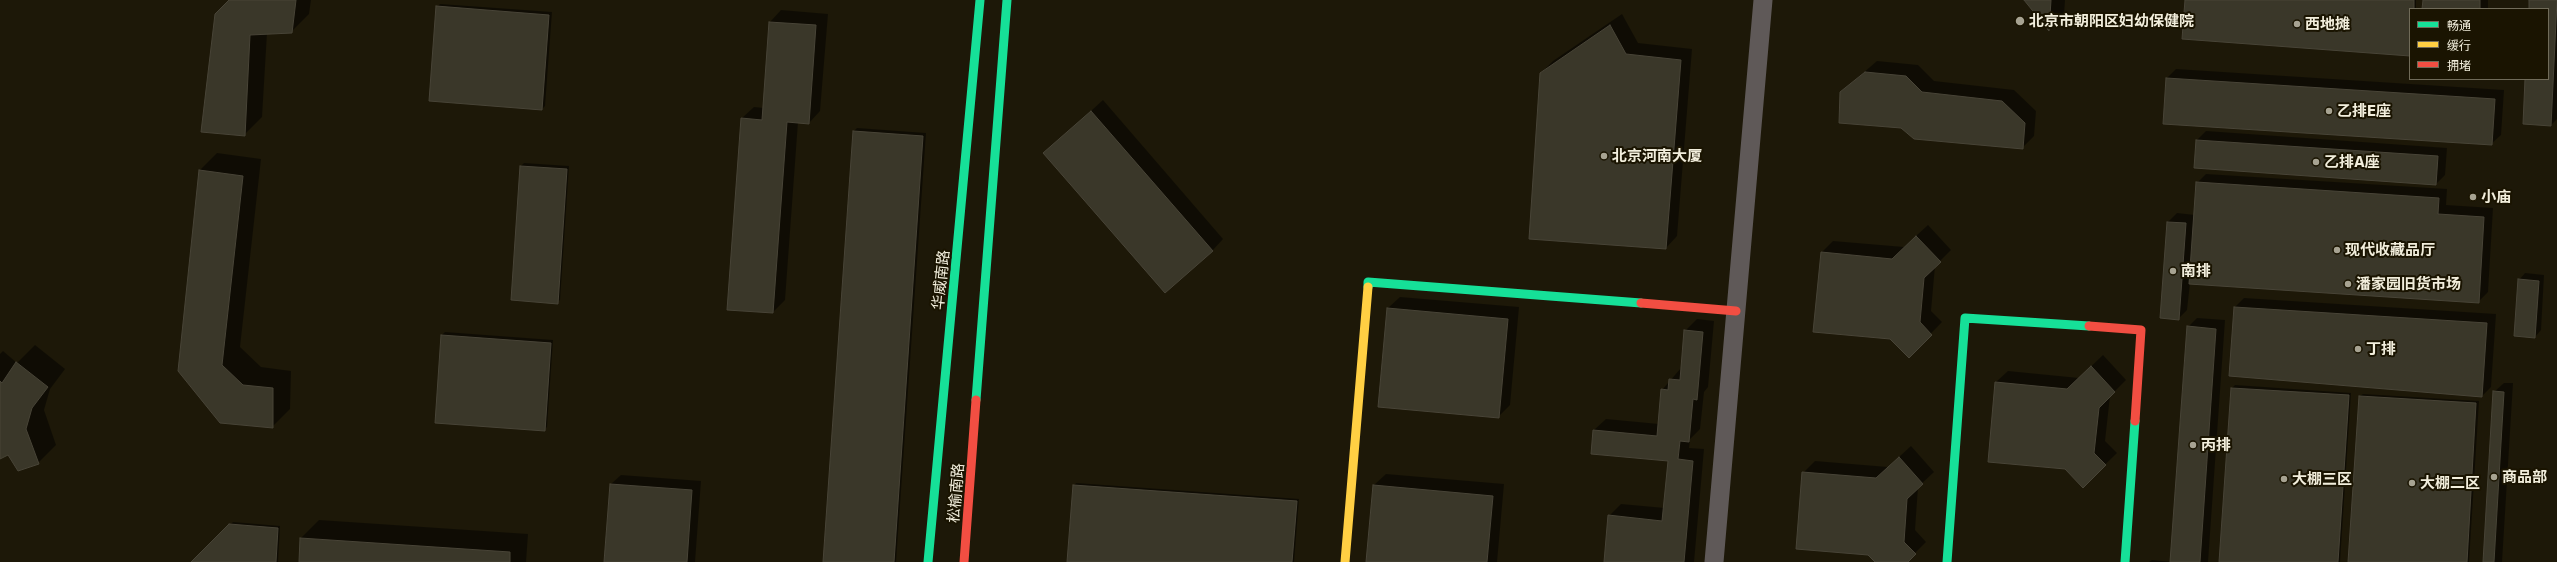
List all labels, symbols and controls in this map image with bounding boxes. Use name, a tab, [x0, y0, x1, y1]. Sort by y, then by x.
legend	[2409, 8, 2549, 80]
place label: 北京市朝阳区妇幼保健院	[2029, 12, 2194, 30]
marker: 北京市朝阳区妇幼保健院	[2014, 15, 2026, 27]
place label: 西地摊	[2305, 15, 2350, 33]
text: 畅通	[2447, 18, 2471, 32]
marker: 西地摊	[2292, 19, 2302, 29]
text: 缓行	[2447, 38, 2471, 52]
text: 拥堵	[2447, 58, 2471, 72]
place label: 乙排E座	[2337, 102, 2391, 120]
marker: 乙排E座	[2324, 106, 2334, 116]
place label: 北京河南大厦	[1612, 147, 1702, 165]
marker: 北京河南大厦	[1599, 151, 1609, 161]
place label: 乙排A座	[2324, 153, 2380, 171]
marker: 乙排A座	[2311, 157, 2321, 167]
place label: 小庙	[2481, 188, 2511, 206]
marker: 小庙	[2468, 192, 2478, 202]
place label: 现代收藏品厅	[2345, 241, 2435, 259]
marker: 现代收藏品厅	[2332, 245, 2342, 255]
street label: 华威南路	[929, 249, 953, 311]
place label: 南排	[2181, 262, 2211, 280]
marker: 南排	[2168, 266, 2178, 276]
place label: 潘家园旧货市场	[2356, 275, 2461, 293]
marker: 潘家园旧货市场	[2343, 279, 2353, 289]
place label: 丁排	[2366, 340, 2396, 358]
marker: 丁排	[2353, 344, 2363, 354]
place label: 丙排	[2201, 436, 2231, 454]
marker: 丙排	[2188, 440, 2198, 450]
street label: 松榆南路	[944, 462, 968, 524]
place label: 商品部	[2502, 468, 2547, 486]
place label: 大棚三区	[2292, 470, 2352, 488]
marker: 商品部	[2489, 472, 2499, 482]
marker: 大棚三区	[2279, 474, 2289, 484]
place label: 大棚二区	[2420, 474, 2480, 492]
marker: 大棚二区	[2407, 478, 2417, 488]

